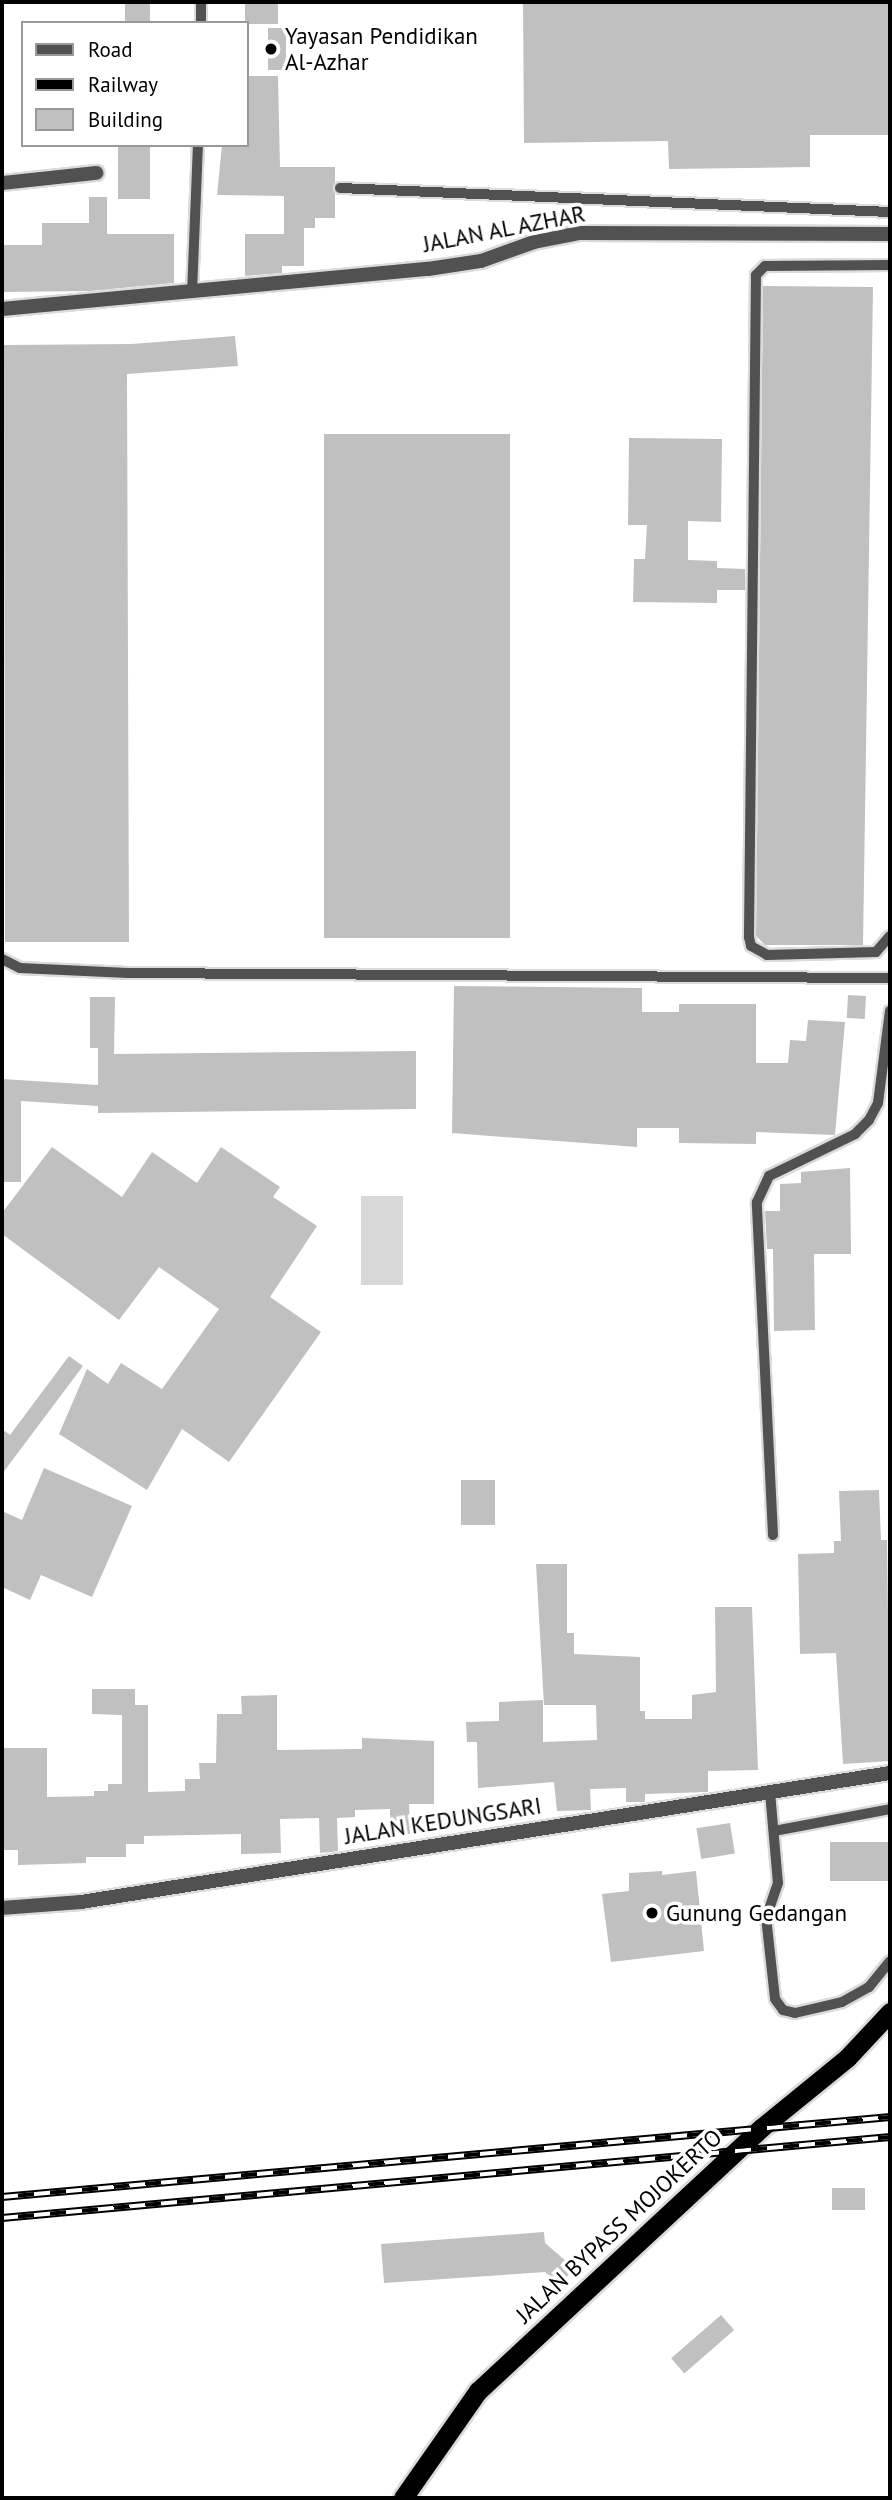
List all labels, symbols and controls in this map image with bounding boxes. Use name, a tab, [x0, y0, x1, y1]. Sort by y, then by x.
legend	[21, 21, 248, 147]
place label: Yayasan Pendidikan Al-Azhar	[285, 22, 478, 76]
text: Road	[88, 36, 132, 63]
marker: Yayasan Pendidikan Al-Azhar	[263, 41, 279, 57]
text: Railway	[88, 71, 158, 98]
text: Building	[88, 106, 163, 133]
street label: JALAN AL AZHAR	[419, 200, 589, 258]
street label: JALAN KEDUNGSARI	[342, 1792, 544, 1850]
place label: Gunung Gedangan	[666, 1899, 847, 1927]
marker: Gunung Gedangan	[644, 1905, 660, 1921]
street label: JALAN BYPASS MOJOKERTO	[510, 2123, 728, 2329]

